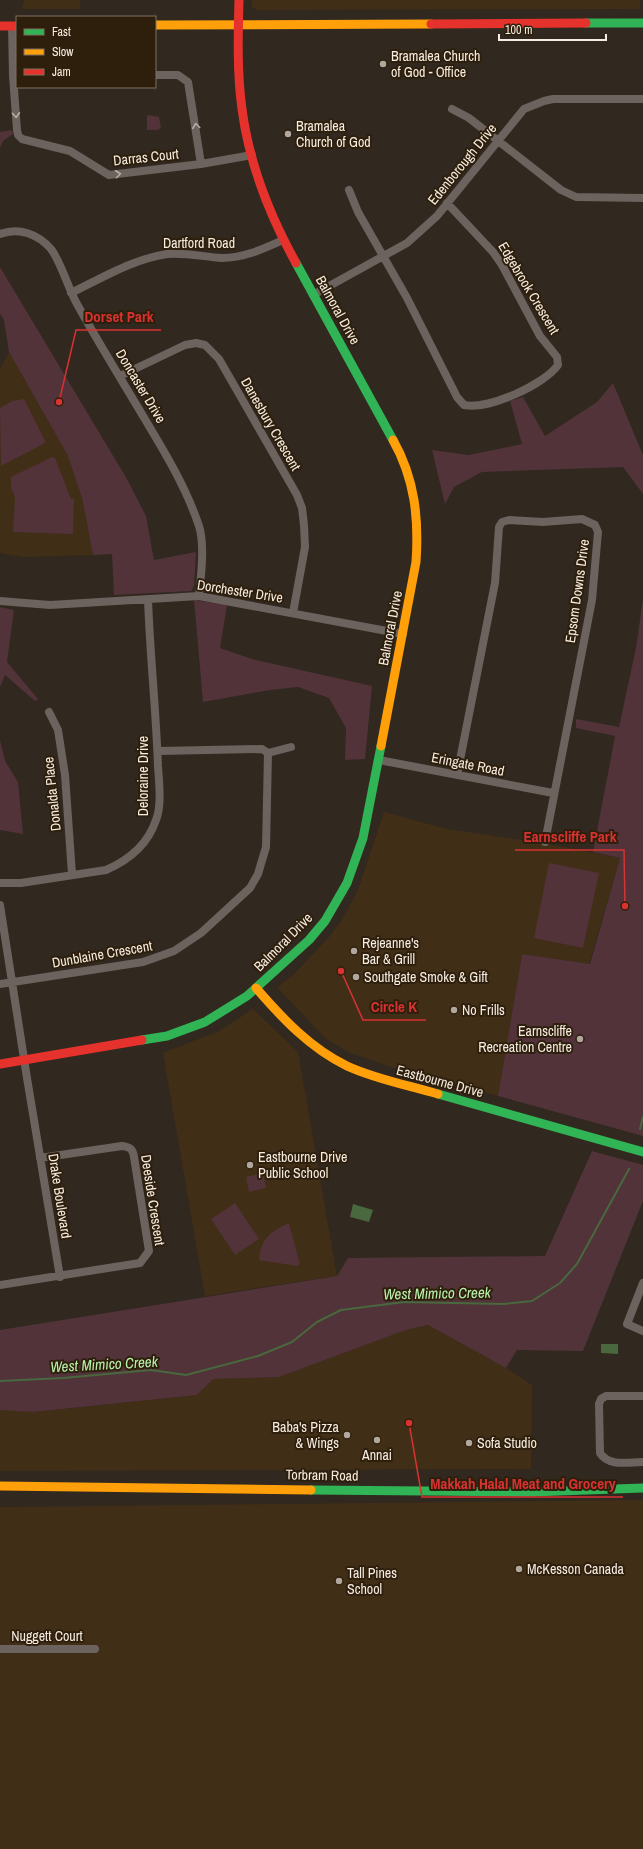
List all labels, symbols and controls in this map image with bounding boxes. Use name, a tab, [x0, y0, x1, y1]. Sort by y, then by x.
legend	[16, 16, 156, 88]
scale bar	[499, 16, 606, 42]
text: 100 m	[505, 22, 532, 38]
text: Fast	[52, 24, 71, 40]
text: Slow	[52, 44, 74, 60]
place label: Bramalea Church of God - Office	[391, 47, 480, 81]
marker: Bramalea Church of God - Office	[378, 59, 388, 69]
text: Jam	[52, 64, 71, 80]
one-way arrow	[11, 112, 20, 118]
place label: Bramalea Church of God	[296, 117, 371, 151]
street label: Edenborough Drive	[424, 120, 500, 208]
one-way arrow	[192, 122, 201, 129]
marker: Bramalea Church of God	[283, 129, 293, 139]
street label: Darras Court	[112, 145, 180, 169]
one-way arrow	[115, 170, 121, 179]
street label: Dartford Road	[163, 234, 235, 252]
street label: Edgebrook Crescent	[494, 239, 564, 337]
street label: Balmoral Drive	[312, 272, 364, 348]
callout: Dorset Park	[76, 303, 161, 330]
text: Dorset Park	[84, 306, 154, 327]
street label: Doncaster Drive	[112, 346, 170, 426]
street label: Danesbury Crescent	[237, 374, 305, 474]
street label: Epsom Downs Drive	[561, 538, 593, 644]
street label: Dorchester Drive	[196, 575, 284, 607]
street label: Balmoral Drive	[374, 589, 406, 667]
street label: Deloraine Drive	[134, 736, 152, 816]
street label: Eringate Road	[430, 748, 506, 780]
street label: Donalda Place	[39, 756, 65, 832]
callout: Earnscliffe Park	[515, 823, 624, 850]
text: Earnscliffe Park	[524, 826, 617, 847]
street label: Balmoral Drive	[250, 909, 316, 975]
place label: Rejeanne's Bar & Grill	[362, 934, 419, 968]
street label: Dunblaine Crescent	[50, 936, 154, 972]
marker: Rejeanne's Bar & Grill	[349, 946, 359, 956]
place label: Southgate Smoke & Gift	[364, 968, 488, 986]
marker: Southgate Smoke & Gift	[351, 972, 361, 982]
callout: Circle K	[363, 993, 426, 1020]
text: Circle K	[371, 996, 417, 1017]
place label: No Frills	[462, 1001, 505, 1019]
marker: No Frills	[449, 1005, 459, 1015]
place label: Earnscliffe Recreation Centre	[478, 1022, 572, 1056]
marker: Earnscliffe Recreation Centre	[575, 1034, 585, 1044]
street label: Eastbourne Drive	[395, 1061, 485, 1101]
place label: Eastbourne Drive Public School	[258, 1148, 347, 1182]
street label: Drake Boulevard	[44, 1152, 76, 1240]
street label: Deeside Crescent	[137, 1153, 169, 1247]
marker: Eastbourne Drive Public School	[245, 1160, 255, 1170]
water label: West Mimico Creek	[383, 1282, 492, 1304]
water label: West Mimico Creek	[50, 1351, 159, 1377]
place label: Baba's Pizza & Wings	[272, 1418, 340, 1452]
marker: Baba's Pizza & Wings	[342, 1430, 352, 1440]
place label: Sofa Studio	[477, 1434, 537, 1452]
marker: Annai	[372, 1435, 382, 1445]
marker: Sofa Studio	[464, 1438, 474, 1448]
place label: Annai	[361, 1446, 392, 1464]
street label: Torbram Road	[285, 1465, 359, 1485]
callout: Makkah Halal Meat and Grocery	[422, 1470, 623, 1497]
text: Makkah Halal Meat and Grocery	[430, 1473, 616, 1494]
place label: McKesson Canada	[527, 1560, 625, 1578]
place label: Tall Pines School	[347, 1564, 397, 1598]
marker: McKesson Canada	[514, 1564, 524, 1574]
marker: Tall Pines School	[334, 1576, 344, 1586]
street label: Nuggett Court	[11, 1627, 83, 1645]

